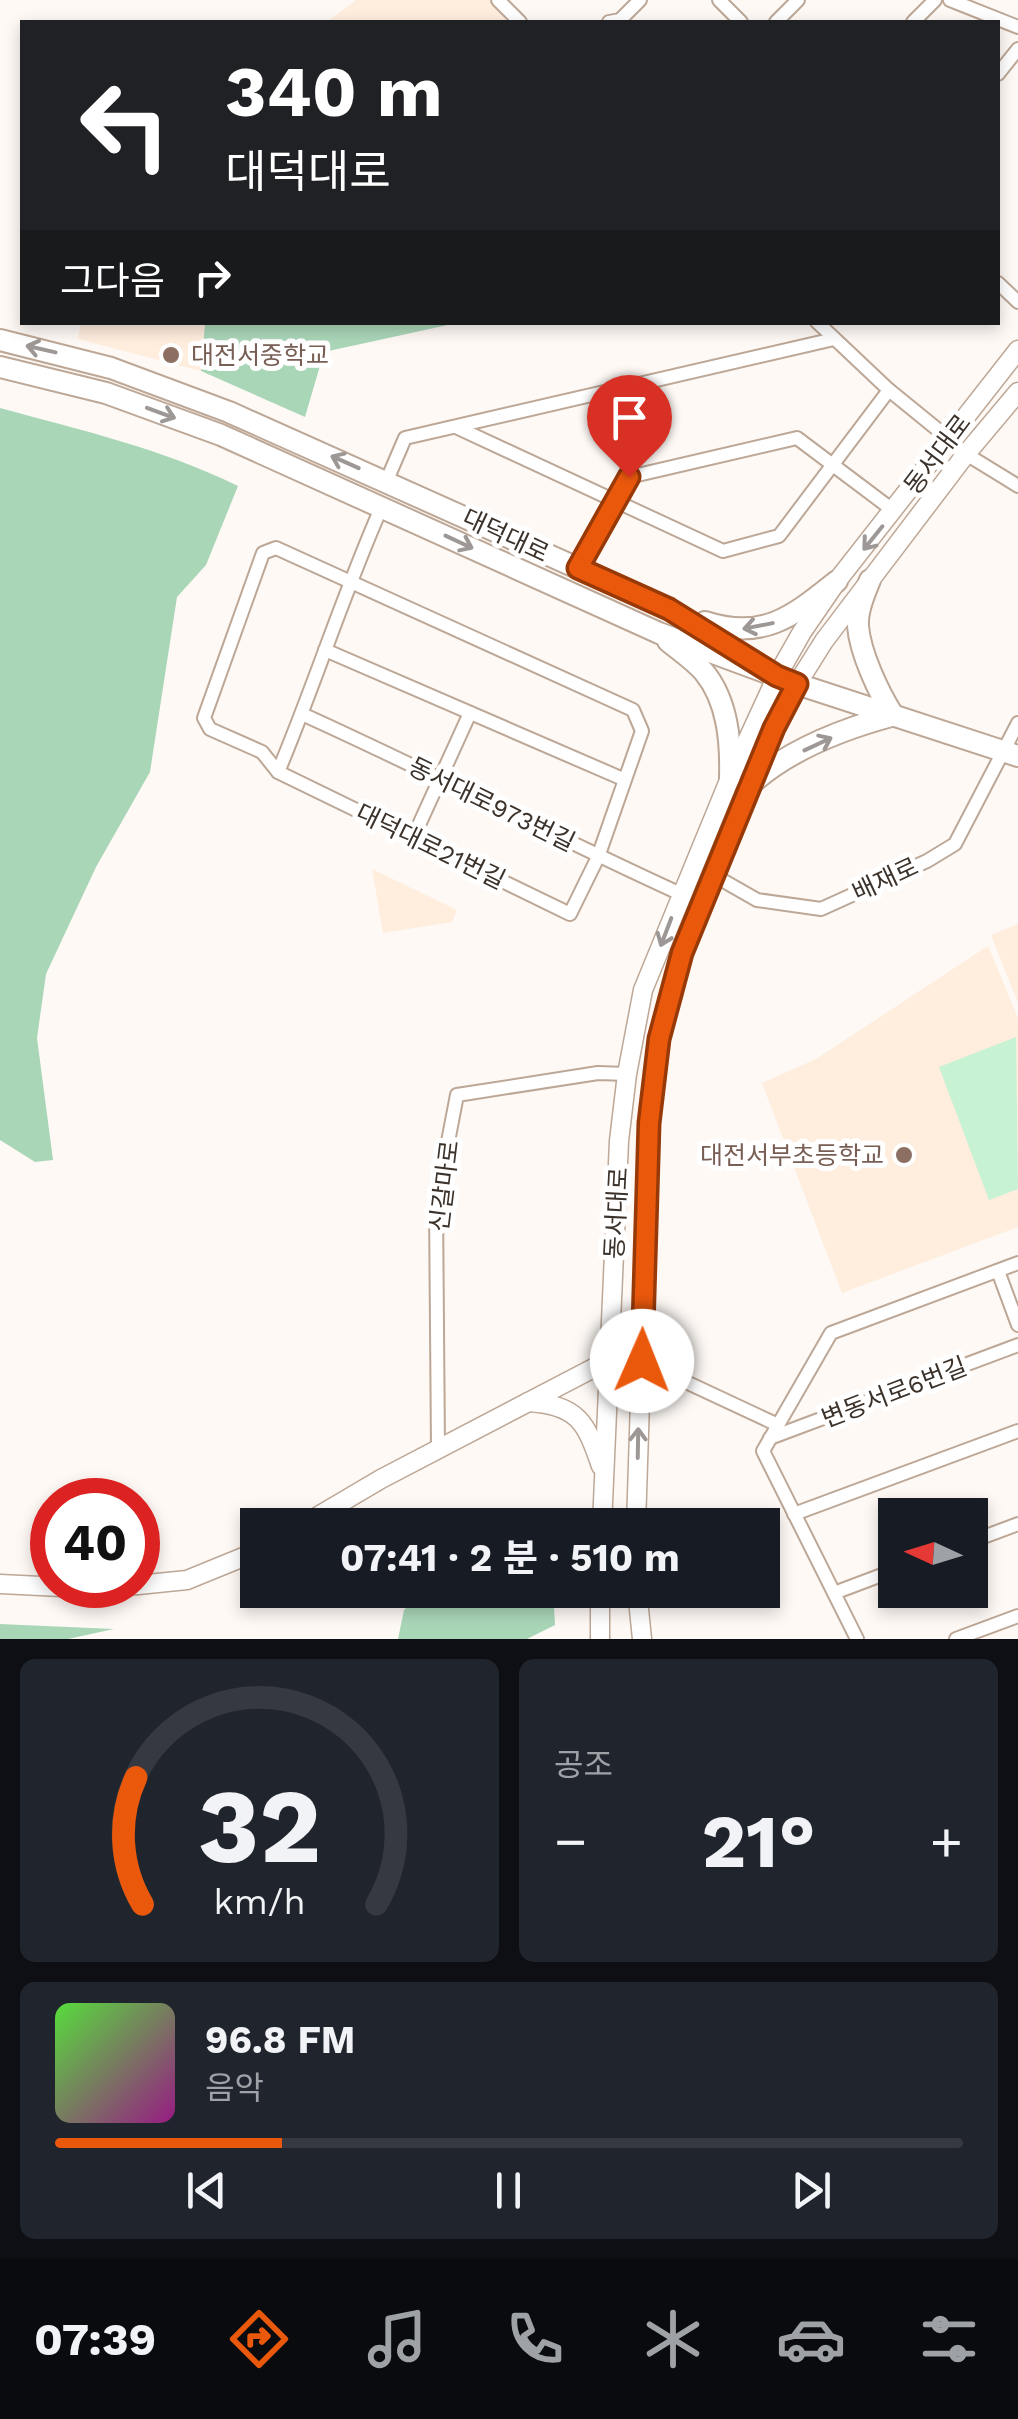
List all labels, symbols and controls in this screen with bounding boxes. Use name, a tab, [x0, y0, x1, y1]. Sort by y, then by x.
text: 340 m	[225, 51, 443, 133]
icon: left	[60, 60, 190, 190]
text: 대덕대로	[225, 145, 391, 198]
icon: right	[185, 250, 240, 305]
text: 그다음	[60, 259, 165, 303]
one-way arrow	[26, 339, 58, 357]
place label: 대전서중학교	[191, 341, 329, 370]
marker: 대전서중학교	[160, 344, 182, 366]
pin	[587, 375, 672, 478]
icon: arrive	[602, 390, 657, 445]
one-way arrow	[144, 405, 175, 423]
street label: 동서대로	[898, 409, 977, 500]
one-way arrow	[330, 452, 361, 470]
street label: 대덕대로	[458, 503, 554, 568]
one-way arrow	[862, 524, 884, 550]
one-way arrow	[443, 533, 473, 552]
one-way arrow	[742, 617, 775, 636]
one-way arrow	[802, 733, 832, 752]
street label: 동서대로973번길	[404, 752, 580, 857]
street label: 대덕대로21번길	[351, 798, 510, 895]
street label: 배재로	[848, 852, 923, 907]
one-way arrow	[656, 916, 674, 947]
street label: 신갈마로	[424, 1139, 464, 1233]
place label: 대전서부초등학교	[700, 1141, 884, 1170]
marker: 대전서부초등학교	[893, 1144, 915, 1166]
street label: 동서대로	[600, 1166, 633, 1260]
position arrow	[590, 1309, 694, 1413]
street label: 변동서로6번길	[817, 1351, 971, 1433]
one-way arrow	[629, 1427, 648, 1459]
speed limit sign: 40	[30, 1478, 160, 1608]
north arrow	[878, 1498, 988, 1608]
map controls	[878, 1498, 988, 1608]
text: 07:41 · 2 분 · 510 m	[340, 1536, 680, 1580]
text: 공조	[554, 1746, 613, 1784]
text: 32	[198, 1765, 321, 1887]
text: 21°	[701, 1797, 816, 1885]
text: −	[554, 1809, 587, 1873]
text: +	[930, 1809, 963, 1873]
text: km/h	[213, 1881, 306, 1923]
text: 96.8 FM	[205, 2018, 355, 2062]
text: 음악	[205, 2069, 264, 2107]
icon: previous	[179, 2163, 234, 2218]
icon: pause	[481, 2163, 536, 2218]
icon: next	[784, 2163, 839, 2218]
icon: directions	[224, 2304, 294, 2374]
icon: music	[362, 2304, 432, 2374]
icon: phone	[500, 2304, 570, 2374]
icon: climate	[638, 2304, 708, 2374]
icon: car	[776, 2304, 846, 2374]
icon: filters	[914, 2304, 984, 2374]
text: 07:39	[34, 2313, 156, 2366]

